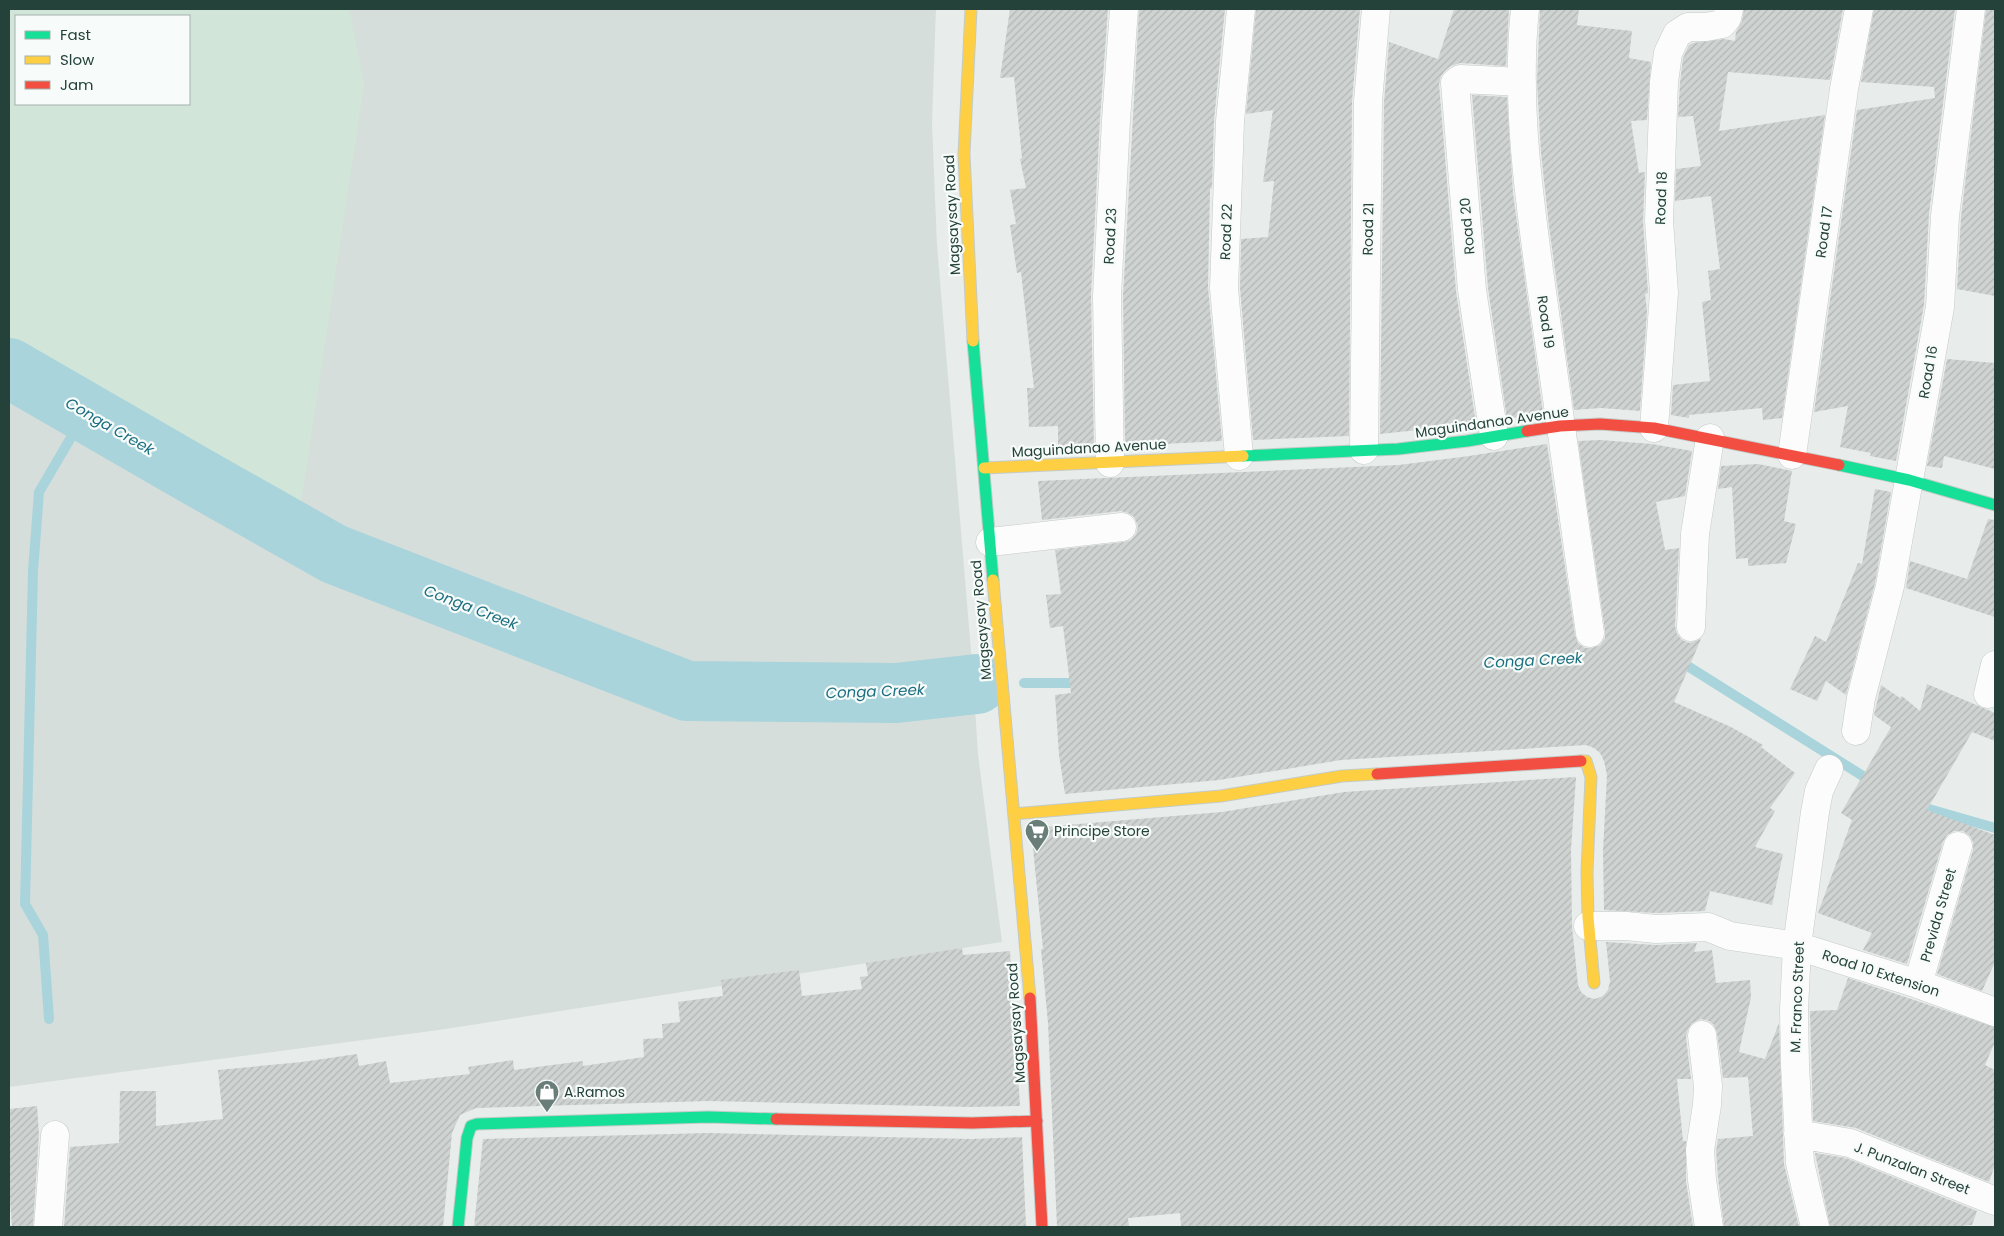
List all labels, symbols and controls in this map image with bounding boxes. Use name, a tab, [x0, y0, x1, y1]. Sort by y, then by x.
legend	[15, 15, 190, 105]
text: Fast	[60, 24, 91, 45]
text: Slow	[60, 49, 95, 70]
text: Jam	[60, 74, 94, 95]
street label: Magsaysay Road	[939, 154, 965, 276]
street label: Road 18	[1650, 171, 1672, 225]
street label: Road 20	[1455, 197, 1479, 255]
street label: Road 21	[1358, 202, 1378, 256]
street label: Road 22	[1215, 204, 1237, 260]
street label: Road 17	[1810, 204, 1838, 259]
street label: Road 23	[1099, 207, 1121, 265]
street label: Road 19	[1532, 294, 1560, 350]
street label: Road 16	[1914, 344, 1943, 400]
water label: Conga Creek	[62, 392, 159, 460]
street label: Maguindanao Avenue	[1414, 401, 1570, 443]
street label: Maguindanao Avenue	[1011, 434, 1167, 462]
street label: Magsaysay Road	[966, 559, 996, 681]
water label: Conga Creek	[421, 579, 522, 635]
water label: Conga Creek	[1483, 647, 1584, 673]
water label: Conga Creek	[825, 679, 926, 703]
supermarket icon: Principe Store	[1024, 818, 1050, 852]
place label: Principe Store	[1054, 821, 1150, 841]
street label: Previda Street	[1915, 866, 1961, 964]
street label: M. Franco Street	[1785, 941, 1809, 1053]
street label: Road 10 Extension	[1820, 945, 1942, 1001]
street label: Magsaysay Road	[1002, 962, 1030, 1084]
shop icon: A.Ramos	[534, 1079, 560, 1113]
place label: A.Ramos	[564, 1082, 625, 1102]
street label: J. Punzalan Street	[1851, 1137, 1973, 1199]

